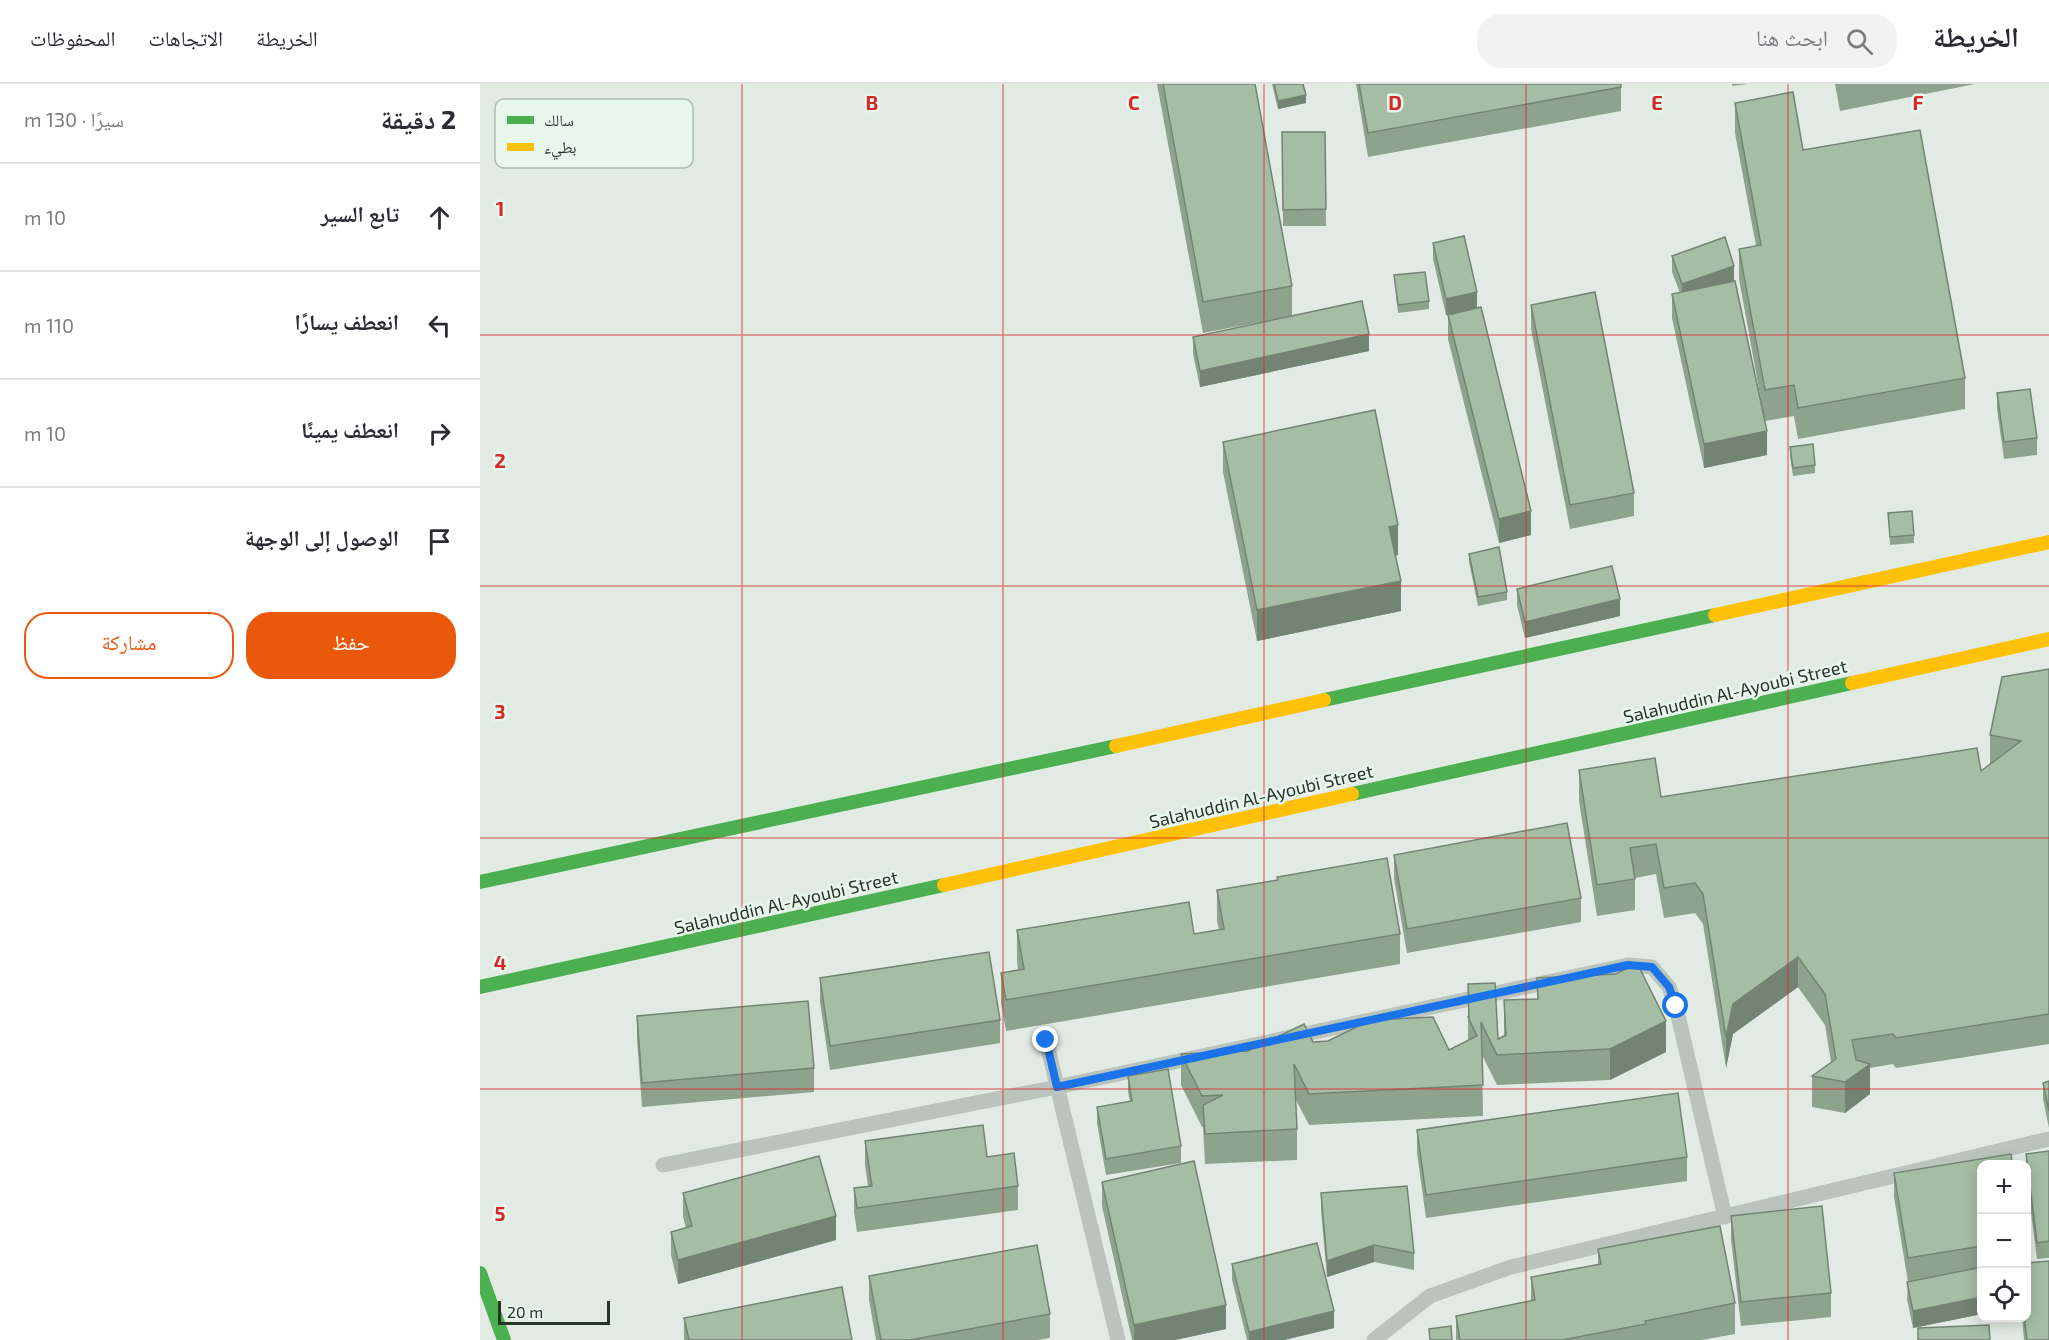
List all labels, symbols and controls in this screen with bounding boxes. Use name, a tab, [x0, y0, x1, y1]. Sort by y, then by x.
search box	[1477, 14, 1897, 68]
text: الخريطة	[1933, 19, 2019, 53]
text: ابحث هنا	[1756, 24, 1828, 50]
text: المحفوظات	[30, 25, 115, 50]
text: الاتجاهات	[148, 25, 223, 50]
text: الخريطة	[256, 25, 318, 50]
icon: search	[1843, 25, 1876, 58]
text: B	[866, 90, 878, 114]
text: C	[1128, 90, 1140, 114]
text: D	[1388, 90, 1402, 114]
text: E	[1651, 90, 1663, 114]
text: F	[1912, 90, 1924, 114]
legend	[495, 99, 693, 168]
text: 2 دقيقة	[381, 103, 456, 134]
text: سيرًا · 130 m	[24, 107, 124, 131]
text: سالك	[544, 110, 574, 129]
text: بطيء	[544, 137, 576, 160]
text: 1	[496, 196, 504, 220]
text: تابع السير	[321, 200, 399, 226]
icon: ahead	[423, 201, 456, 234]
text: 10 m	[24, 205, 66, 229]
text: انعطف يسارًا	[294, 308, 399, 334]
icon: left	[423, 309, 456, 342]
text: 110 m	[24, 313, 74, 337]
text: انعطف يمينًا	[301, 416, 399, 442]
icon: right	[423, 417, 456, 450]
text: 10 m	[24, 421, 66, 445]
text: 2	[494, 448, 506, 472]
text: الوصول إلى الوجهة	[245, 524, 399, 550]
icon: arrive	[423, 525, 456, 558]
button: مشاركة	[24, 612, 234, 679]
button: حفظ	[246, 612, 456, 679]
street label: Salahuddin Al-Ayoubi Street	[1621, 655, 1849, 727]
text: 3	[494, 699, 506, 723]
street label: Salahuddin Al-Ayoubi Street	[1147, 760, 1375, 832]
street label: Salahuddin Al-Ayoubi Street	[672, 866, 900, 938]
text: 4	[494, 950, 507, 974]
route start	[1662, 992, 1688, 1018]
route end	[1032, 1026, 1058, 1052]
map controls	[1977, 1160, 2031, 1322]
button: +	[1977, 1160, 2031, 1214]
text: 5	[494, 1201, 506, 1225]
button: −	[1977, 1214, 2031, 1268]
button: locate	[1977, 1268, 2031, 1322]
scale bar	[498, 1298, 610, 1326]
text: 20 m	[507, 1302, 543, 1321]

